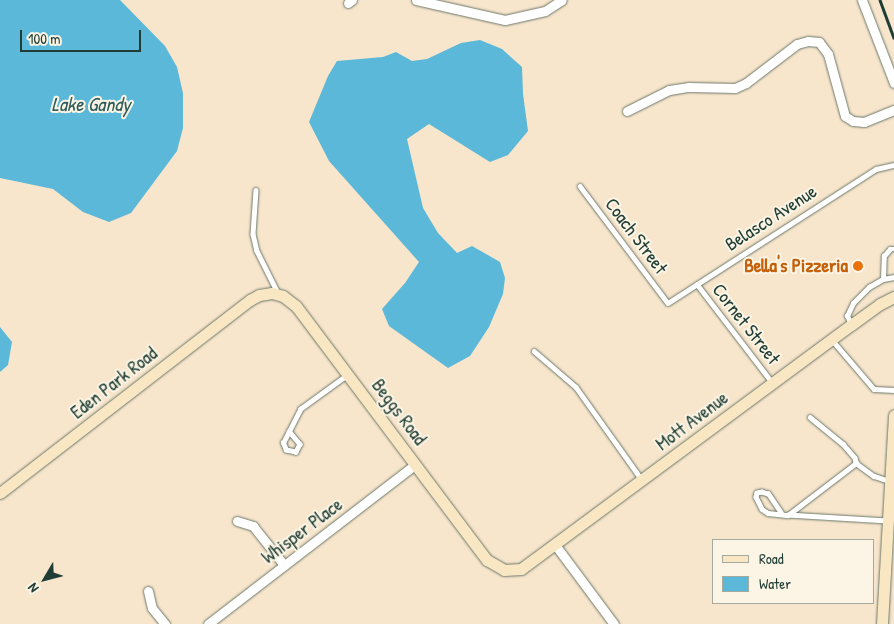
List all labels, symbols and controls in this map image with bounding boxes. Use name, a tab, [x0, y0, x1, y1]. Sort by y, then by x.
scale bar	[22, 20, 144, 52]
text: 100 m	[28, 28, 61, 49]
water label: Lake Gandy	[52, 91, 130, 115]
street label: Belasco Avenue	[721, 180, 821, 256]
street label: Coach Street	[600, 193, 672, 279]
place label: Bella's Pizzeria	[744, 255, 848, 277]
marker: Bella's Pizzeria	[852, 260, 864, 272]
street label: Cornet Street	[707, 279, 785, 369]
street label: Eden Park Road	[66, 342, 162, 424]
street label: Beggs Road	[367, 374, 431, 450]
street label: Mott Avenue	[651, 386, 733, 456]
street label: Whisper Place	[257, 493, 347, 569]
legend	[712, 539, 874, 604]
text: Road	[759, 548, 784, 569]
north arrow	[20, 554, 70, 604]
text: Water	[759, 573, 791, 594]
text: N	[23, 580, 42, 597]

